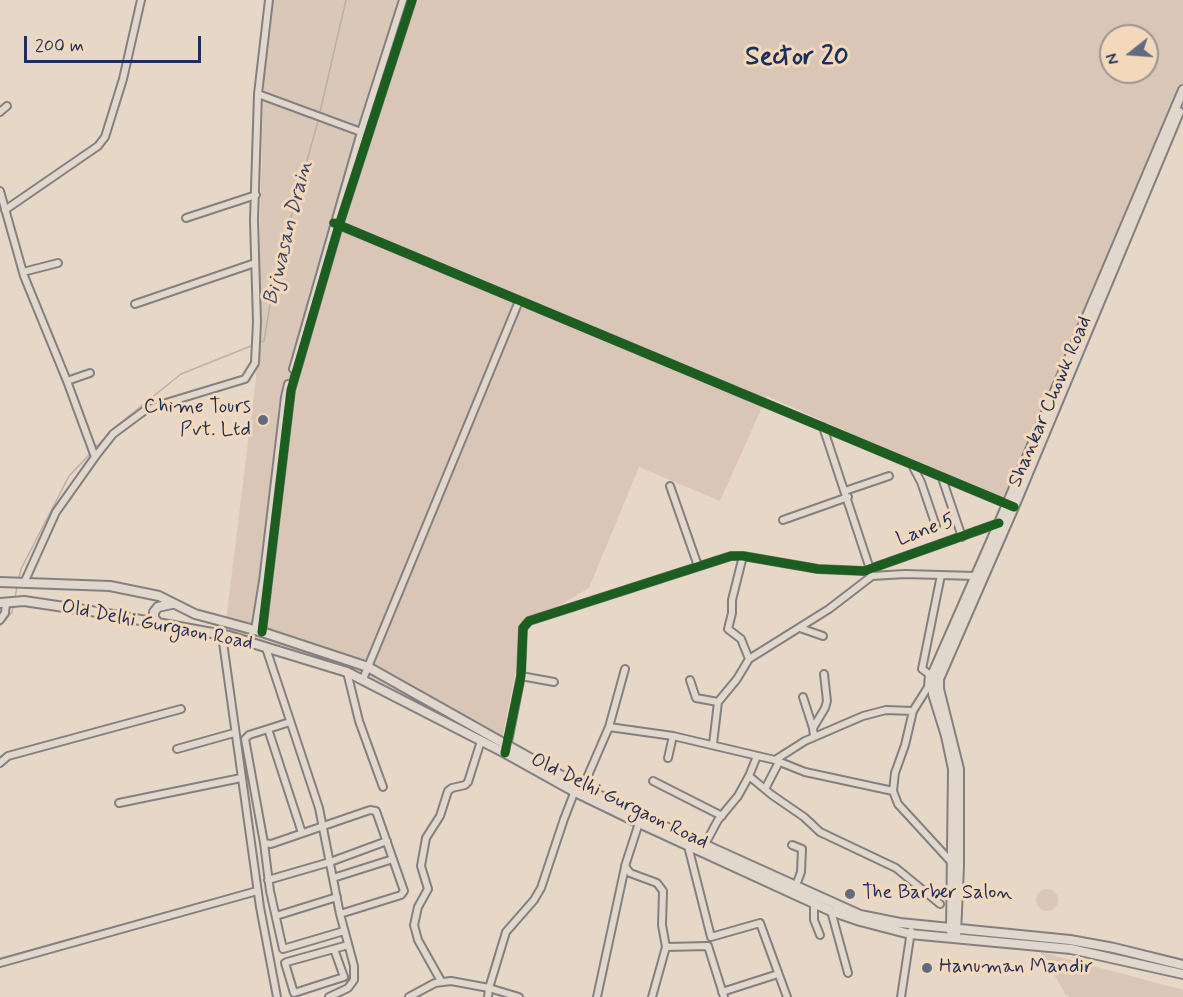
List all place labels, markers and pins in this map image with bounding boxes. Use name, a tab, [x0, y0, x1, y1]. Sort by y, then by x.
place label: Chime Tours Pvt. Ltd	[144, 396, 251, 443]
marker: Chime Tours Pvt. Ltd	[256, 413, 270, 427]
place label: The Barber Salon	[862, 882, 1012, 906]
marker: The Barber Salon	[843, 887, 857, 901]
place label: Hanuman Mandir	[939, 956, 1093, 980]
marker: Hanuman Mandir	[920, 961, 934, 975]

